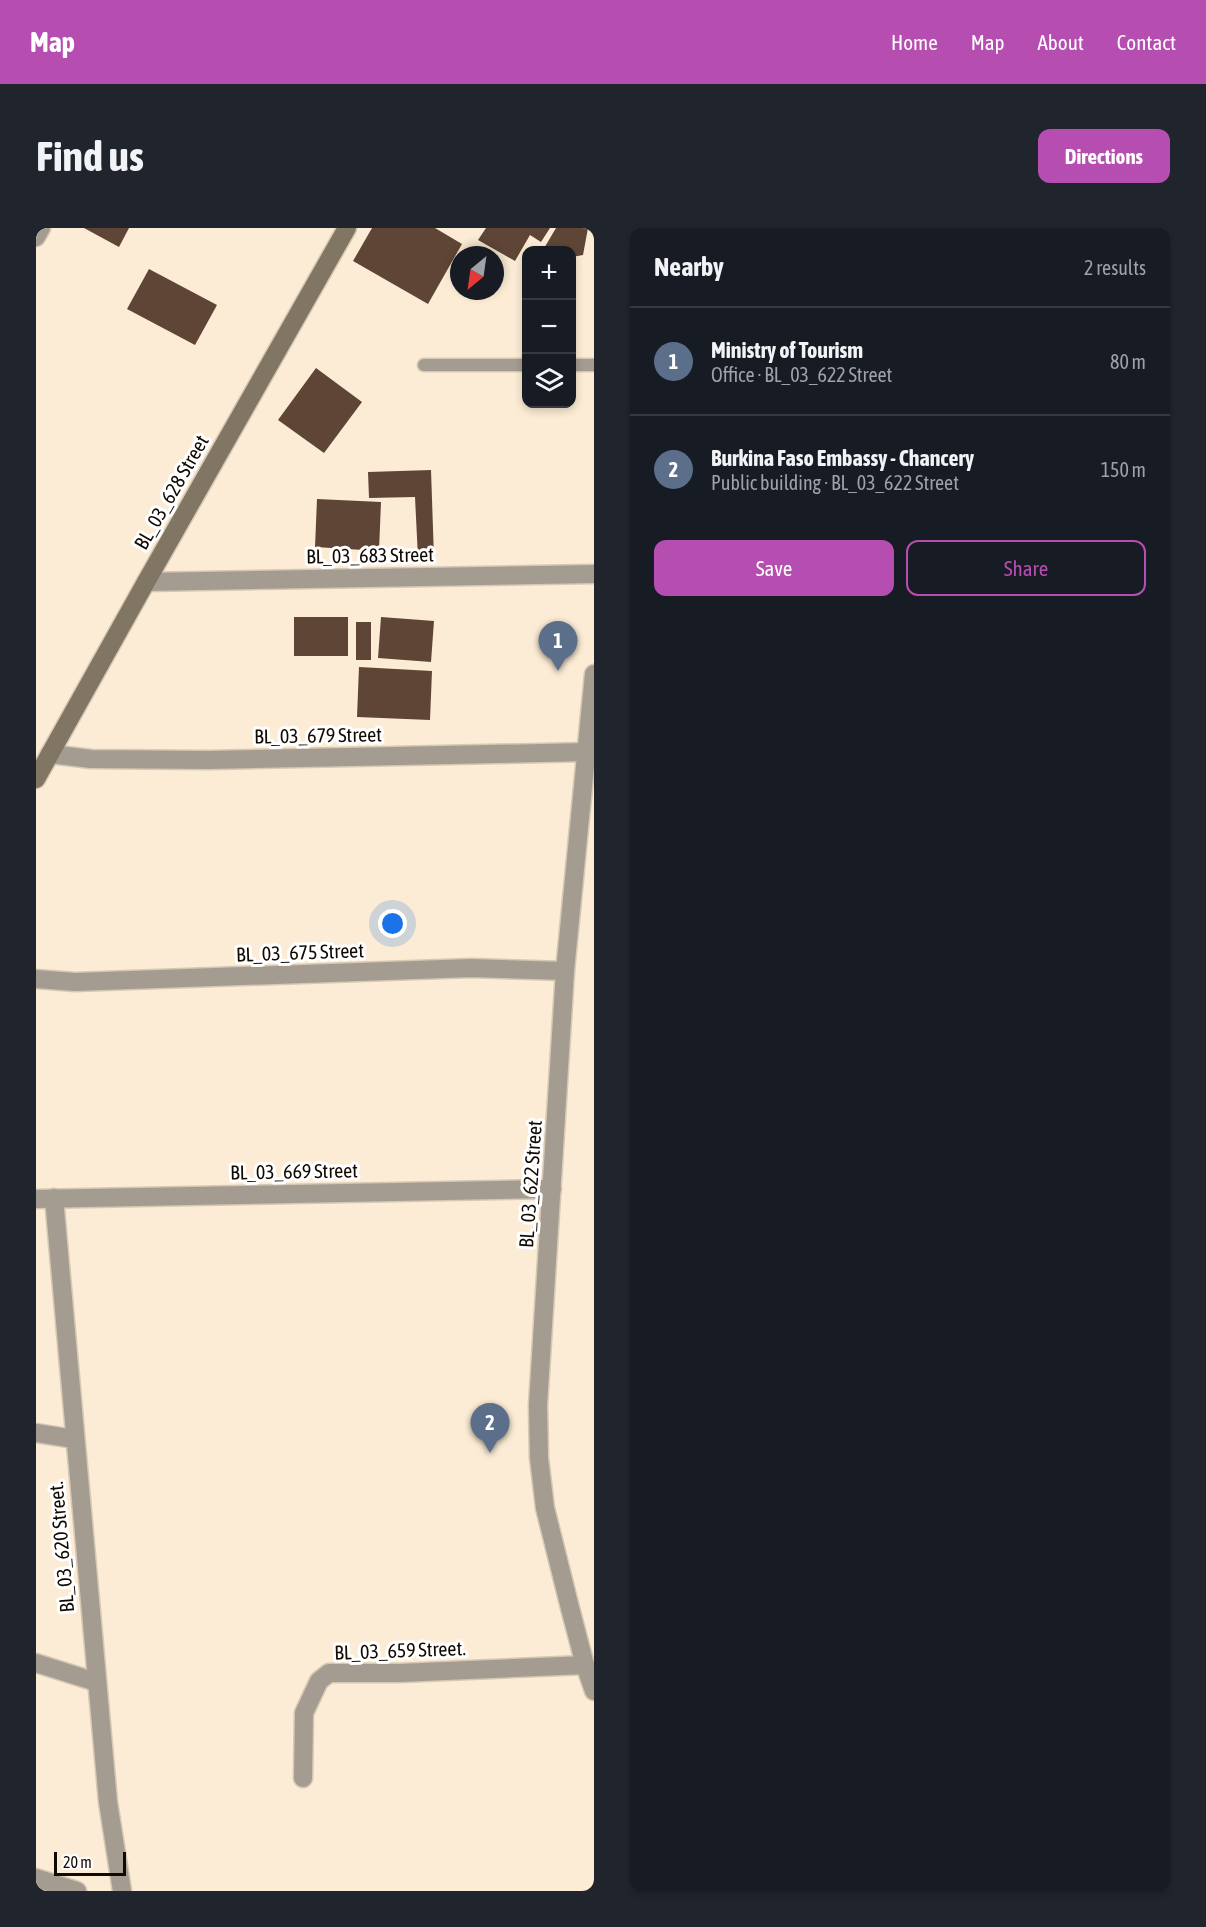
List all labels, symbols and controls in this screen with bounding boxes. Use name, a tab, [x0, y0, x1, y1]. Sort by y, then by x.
text: Map	[30, 26, 75, 58]
text: Home	[891, 30, 938, 54]
text: Map	[971, 30, 1005, 54]
text: About	[1038, 30, 1084, 54]
text: Contact	[1117, 30, 1176, 54]
button: Directions	[1038, 129, 1170, 183]
text: Find us	[36, 132, 144, 180]
north arrow	[450, 246, 504, 300]
map controls	[522, 246, 576, 408]
button: +	[522, 246, 576, 300]
text: Nearby	[654, 252, 724, 282]
text: 2 results	[1084, 256, 1146, 279]
button: −	[522, 300, 576, 354]
text: Ministry of Tourism	[711, 337, 863, 363]
text: 1	[669, 350, 678, 373]
text: 80 m	[1110, 350, 1146, 373]
button: layers	[522, 354, 576, 408]
text: Office · BL_03_622 Street	[711, 363, 892, 386]
street label: BL_03_628 Street	[129, 431, 213, 553]
text: Burkina Faso Embassy - Chancery	[711, 445, 974, 471]
text: 2	[669, 458, 678, 481]
text: 150 m	[1101, 458, 1146, 481]
text: Public building · BL_03_622 Street	[711, 471, 959, 494]
button: Save	[654, 540, 894, 596]
button: Share	[906, 540, 1146, 596]
street label: BL_03_683 Street	[306, 542, 434, 568]
pin: 1	[538, 622, 578, 671]
street label: BL_03_679 Street	[254, 722, 382, 748]
your location	[378, 909, 407, 938]
street label: BL_03_675 Street	[236, 938, 365, 966]
street label: BL_03_622 Street	[514, 1119, 546, 1249]
street label: BL_03_669 Street	[230, 1158, 358, 1184]
pin: 2	[470, 1404, 510, 1453]
street label: BL_03_620 Street.	[44, 1480, 78, 1614]
street label: BL_03_659 Street.	[334, 1636, 466, 1664]
scale bar	[54, 1849, 126, 1876]
text: 20 m	[63, 1853, 92, 1871]

